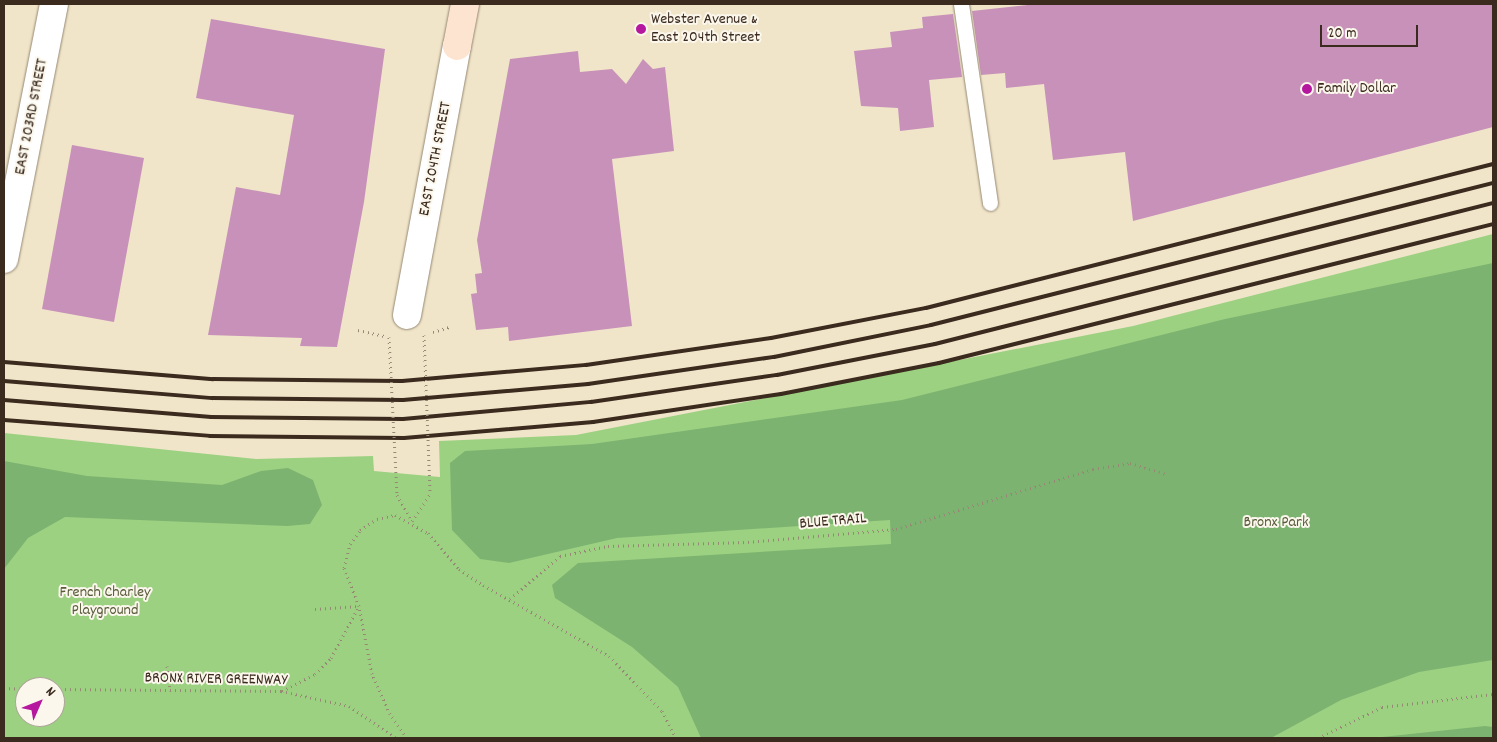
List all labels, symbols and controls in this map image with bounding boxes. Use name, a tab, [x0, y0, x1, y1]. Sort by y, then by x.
place label: Webster Avenue & East 204th Street	[651, 10, 760, 48]
scale bar	[1322, 15, 1420, 47]
marker: Webster Avenue & East 204th Street	[635, 23, 647, 35]
text: 20 m	[1328, 23, 1356, 45]
street label: EAST 203RD STREET	[11, 57, 53, 177]
place label: Family Dollar	[1317, 79, 1396, 99]
marker: Family Dollar	[1301, 83, 1313, 95]
street label: EAST 204TH STREET	[416, 100, 456, 218]
street label: BLUE TRAIL	[799, 510, 867, 534]
park label: Bronx Park	[1244, 513, 1308, 533]
park label: French Charley Playground	[60, 583, 150, 621]
street label: BRONX RIVER GREENWAY	[144, 669, 288, 691]
north arrow	[15, 677, 65, 727]
text: N	[40, 683, 60, 702]

